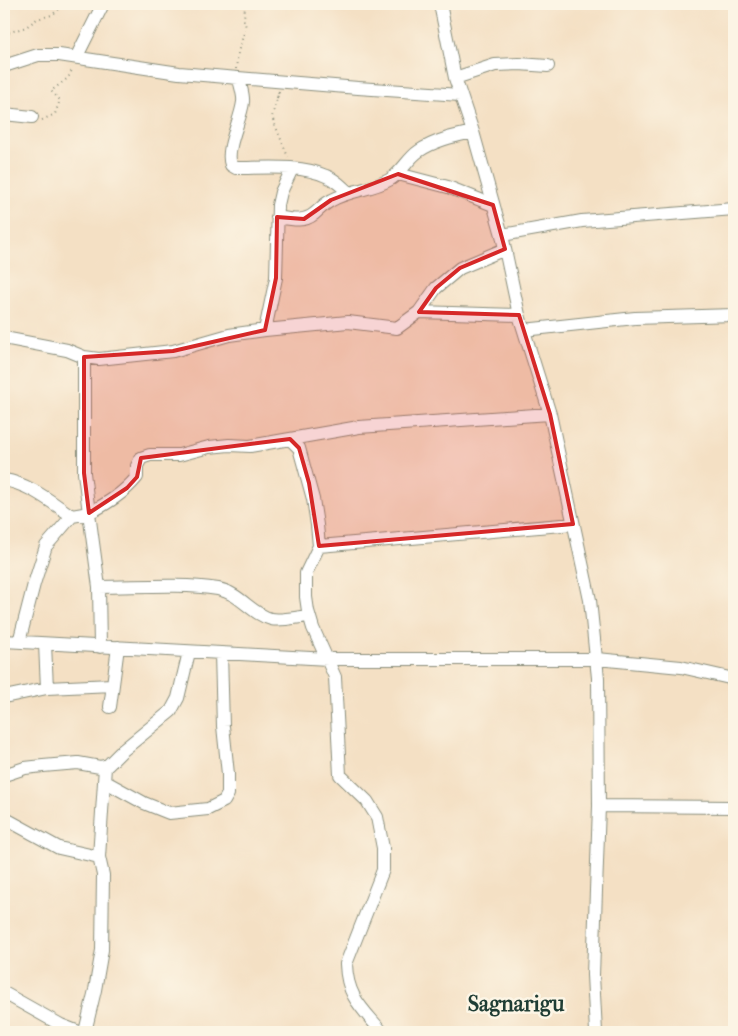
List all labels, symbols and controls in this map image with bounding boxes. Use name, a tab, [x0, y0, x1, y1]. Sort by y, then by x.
district label: Sagnarigu	[468, 991, 565, 1017]

